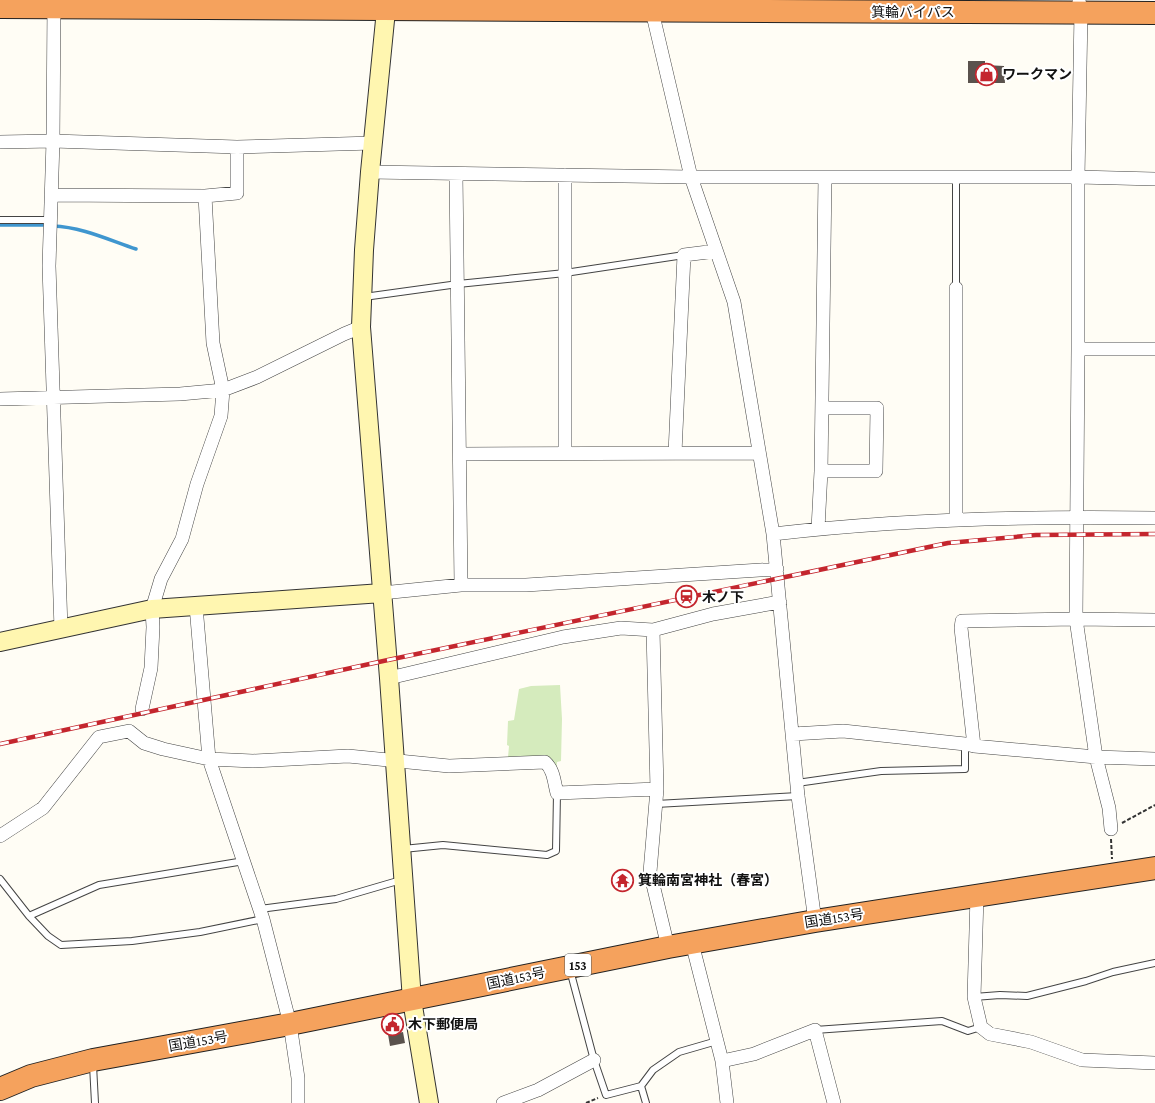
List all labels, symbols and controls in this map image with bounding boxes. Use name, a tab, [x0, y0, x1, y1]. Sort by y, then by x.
street label: 箕輪バイパス	[871, 4, 955, 20]
shop icon: ワークマン	[973, 61, 999, 87]
place label: ワークマン	[1002, 66, 1072, 82]
station icon: 木ノ下	[674, 584, 700, 610]
place label: 木ノ下	[702, 589, 744, 605]
temple icon: 箕輪南宮神社（春宮）	[609, 867, 635, 893]
place label: 箕輪南宮神社（春宮）	[638, 872, 778, 888]
street label: 国道153号	[803, 905, 865, 931]
road number: 153	[565, 954, 591, 976]
street label: 国道153号	[485, 964, 547, 992]
public building icon: 木下郵便局	[379, 1011, 405, 1037]
place label: 木下郵便局	[408, 1016, 478, 1032]
street label: 国道153号	[167, 1028, 229, 1054]

